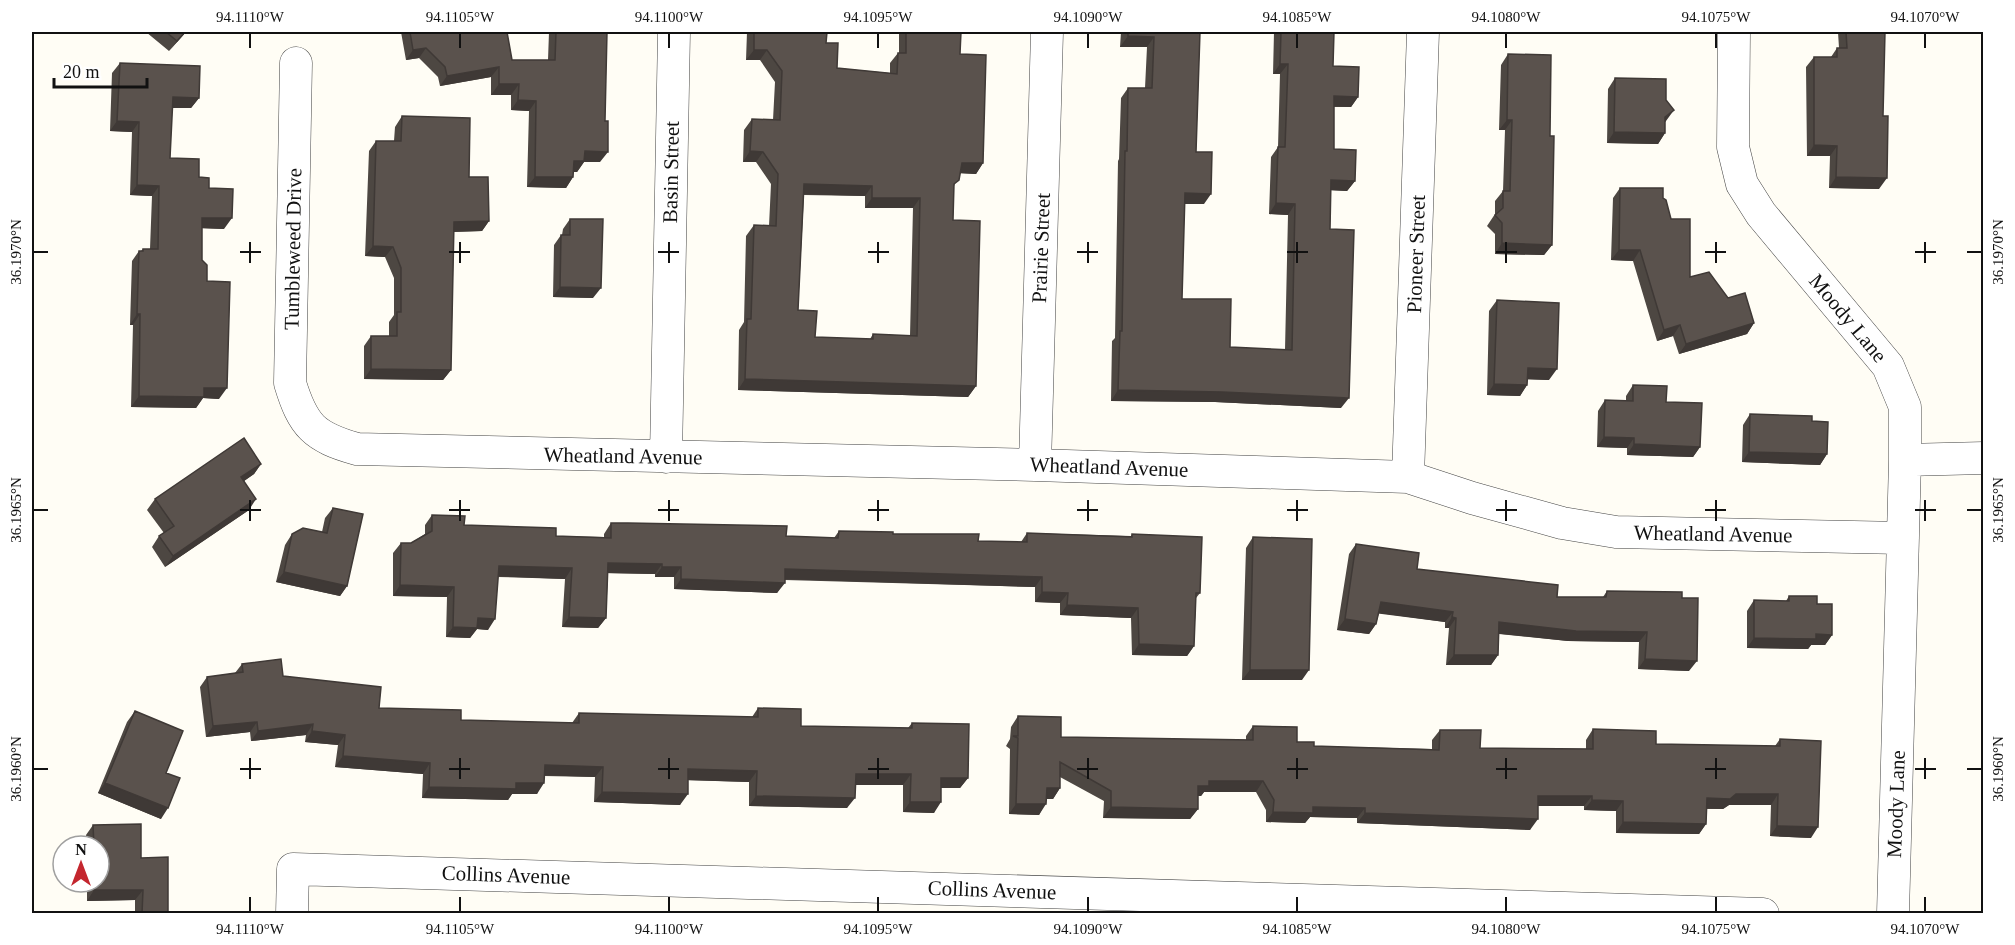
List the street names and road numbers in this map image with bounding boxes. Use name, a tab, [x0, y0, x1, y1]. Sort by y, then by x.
street label: Basin Street	[658, 121, 684, 223]
street label: Tumbleweed Drive	[280, 168, 306, 330]
street label: Prairie Street	[1027, 192, 1055, 303]
street label: Pioneer Street	[1402, 194, 1430, 314]
street label: Moody Lane	[1804, 269, 1892, 367]
street label: Wheatland Avenue	[543, 443, 703, 469]
street label: Wheatland Avenue	[1029, 452, 1189, 482]
street label: Wheatland Avenue	[1633, 521, 1793, 547]
street label: Moody Lane	[1882, 750, 1910, 858]
street label: Collins Avenue	[441, 861, 571, 889]
street label: Collins Avenue	[927, 876, 1057, 904]

